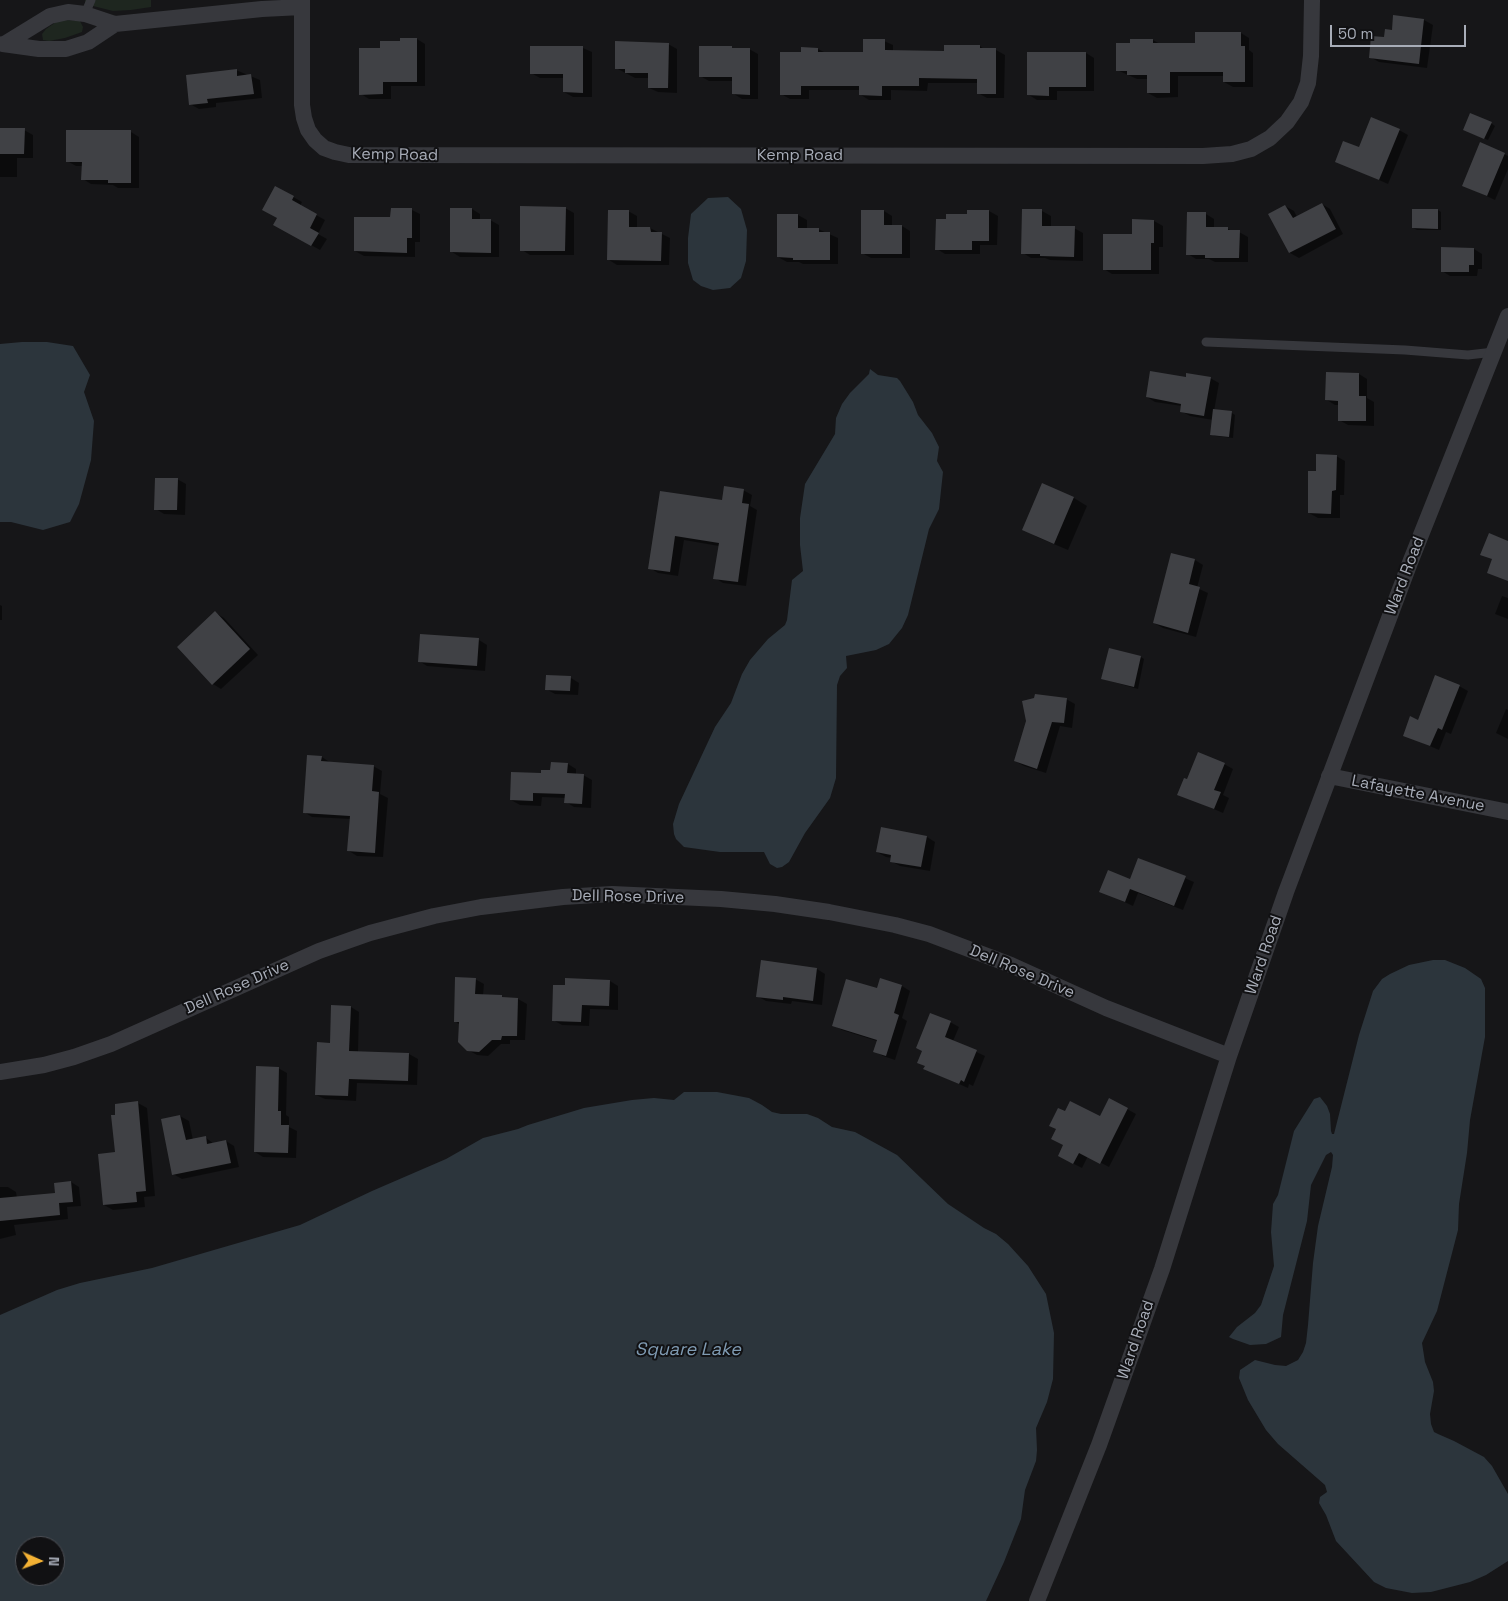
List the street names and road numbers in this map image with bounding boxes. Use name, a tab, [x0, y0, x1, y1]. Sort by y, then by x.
street label: Kemp Road	[352, 145, 438, 165]
street label: Kemp Road	[757, 146, 843, 166]
street label: Ward Road	[1381, 534, 1429, 618]
street label: Lafayette Avenue	[1350, 772, 1486, 816]
street label: Dell Rose Drive	[572, 886, 684, 908]
street label: Ward Road	[1241, 913, 1287, 997]
street label: Dell Rose Drive	[967, 941, 1077, 1003]
street label: Dell Rose Drive	[182, 955, 292, 1019]
street label: Ward Road	[1113, 1298, 1159, 1382]

